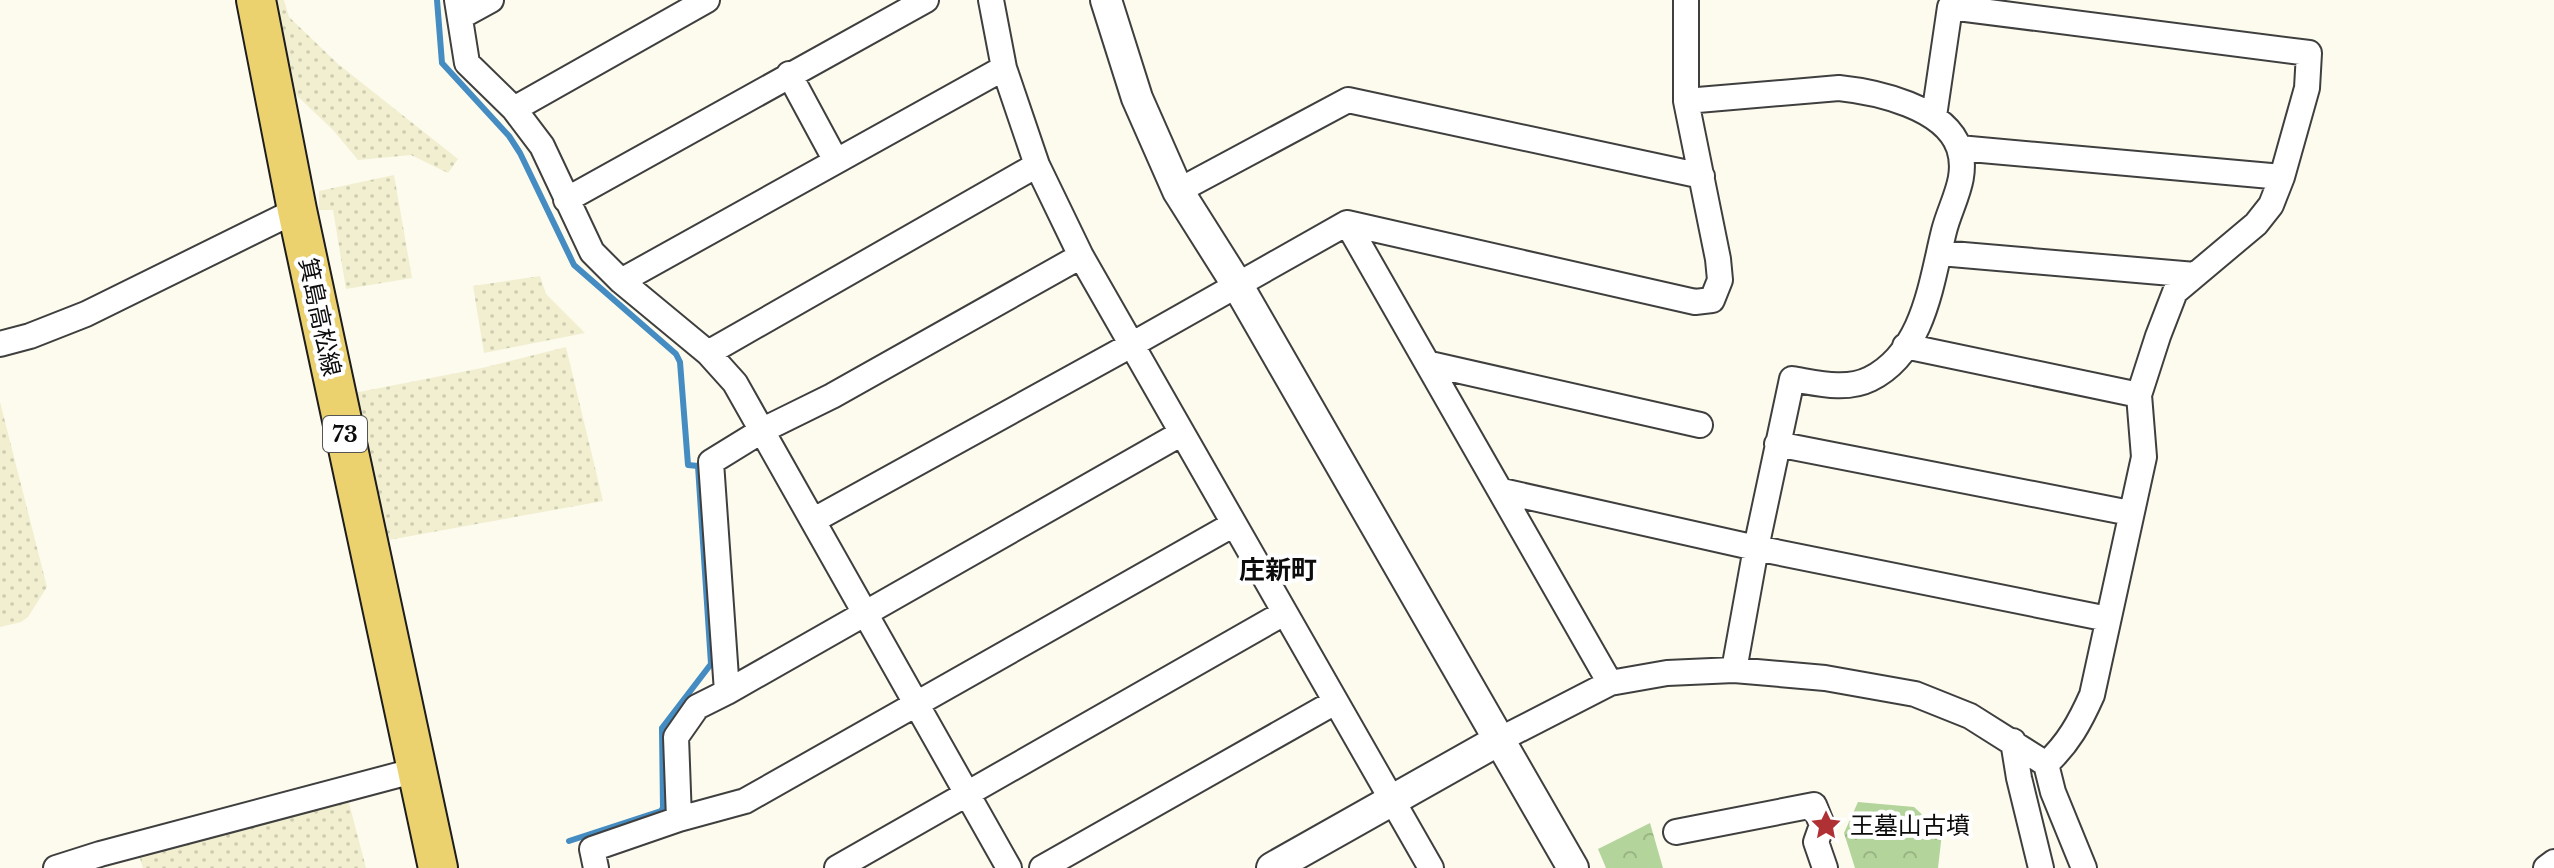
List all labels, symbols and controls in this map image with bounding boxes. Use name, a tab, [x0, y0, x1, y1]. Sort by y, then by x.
street label: 箕島高松線	[293, 255, 347, 379]
road number: 73	[323, 416, 367, 452]
district label: 庄新町	[1239, 554, 1317, 586]
place icon: 王墓山古墳	[1809, 808, 1843, 842]
place label: 王墓山古墳	[1850, 811, 1970, 840]

